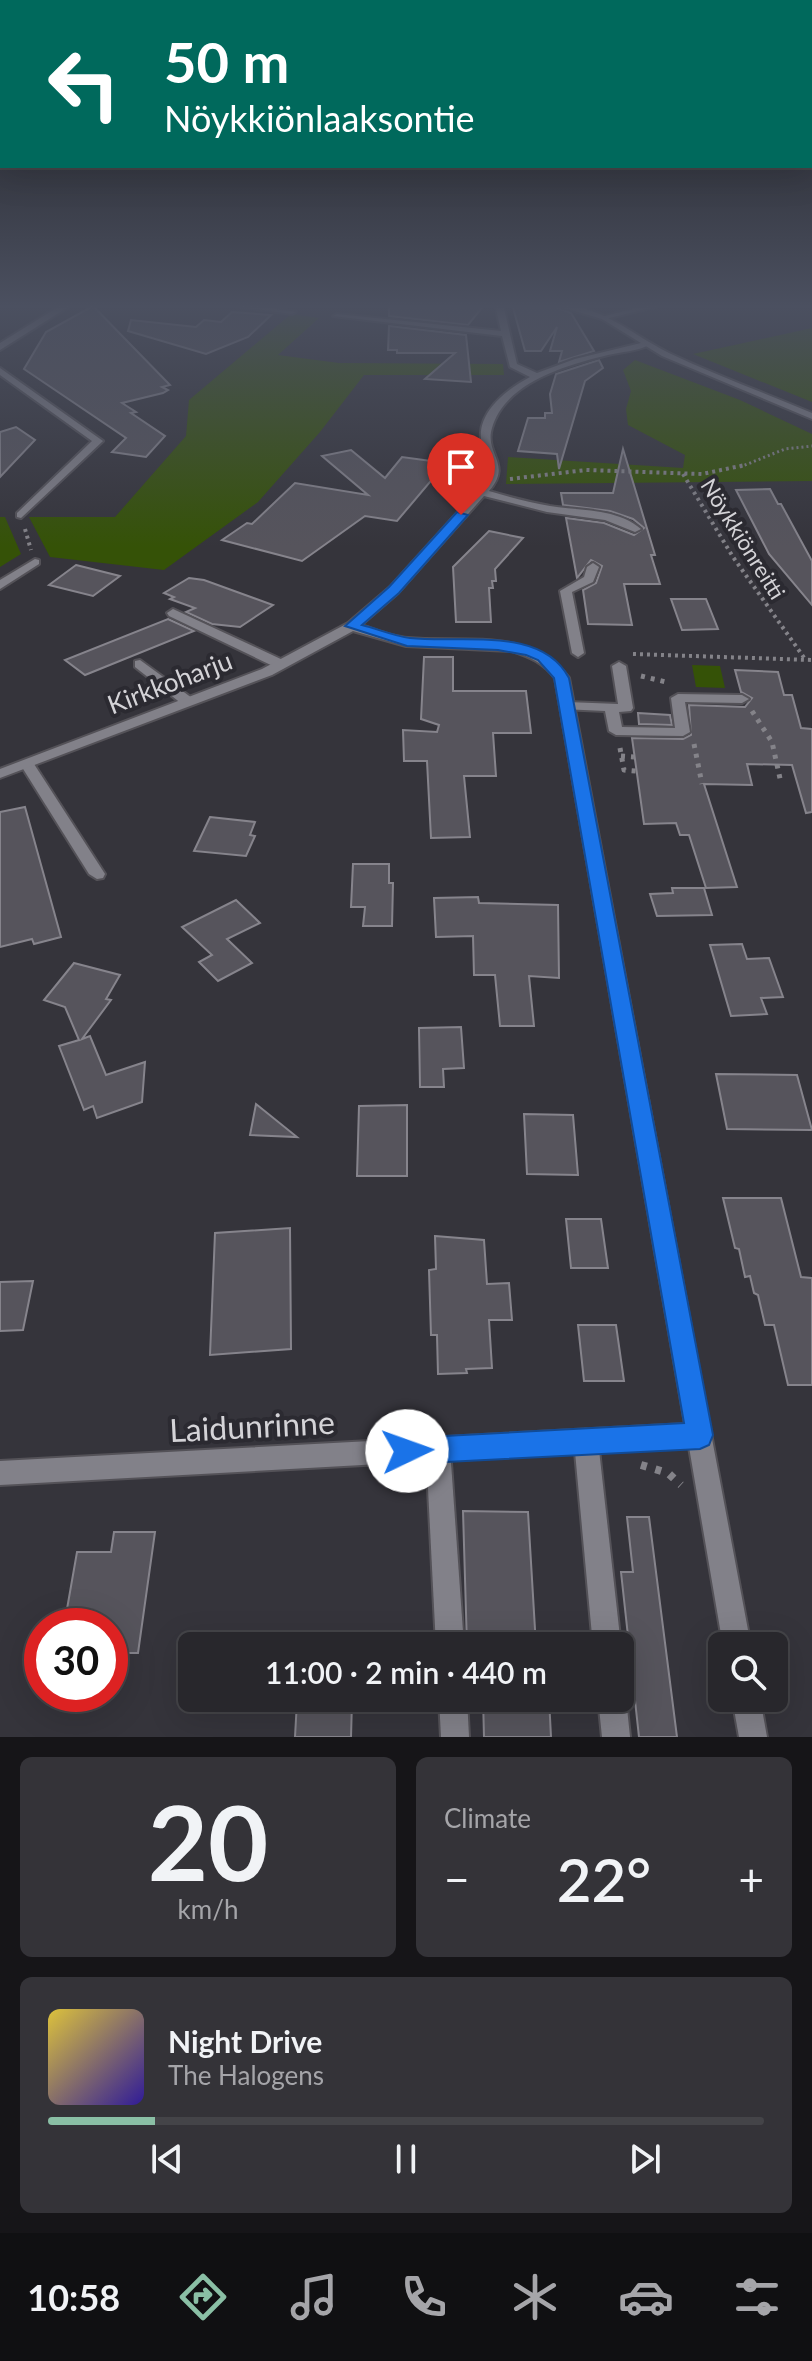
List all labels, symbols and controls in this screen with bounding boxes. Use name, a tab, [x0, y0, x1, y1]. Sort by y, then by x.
text: 50 m	[164, 28, 289, 95]
icon: left	[32, 32, 136, 136]
text: Nöykkiönlaaksontie	[164, 96, 475, 140]
pin	[427, 433, 495, 515]
icon: arrive	[439, 445, 483, 489]
street label: Nöykkiönreitti	[696, 473, 791, 604]
street label: Kirkkoharju	[103, 644, 237, 720]
street label: Laidunrinne	[168, 1402, 336, 1449]
position arrow	[365, 1409, 449, 1493]
speed limit sign: 30	[24, 1608, 128, 1712]
map controls	[708, 1632, 788, 1712]
button: search	[708, 1632, 788, 1712]
text: 11:00 · 2 min · 440 m	[265, 1654, 547, 1690]
text: 20	[148, 1778, 268, 1903]
text: Climate	[444, 1802, 531, 1834]
text: 22°	[557, 1843, 651, 1915]
text: −	[444, 1853, 470, 1905]
text: +	[738, 1853, 764, 1905]
text: km/h	[178, 1893, 238, 1925]
text: Night Drive	[168, 2023, 322, 2059]
text: The Halogens	[168, 2059, 324, 2091]
icon: previous	[145, 2137, 189, 2181]
icon: pause	[384, 2137, 428, 2181]
icon: next	[623, 2137, 667, 2181]
icon: directions	[175, 2269, 231, 2325]
icon: music	[286, 2269, 342, 2325]
icon: phone	[396, 2269, 452, 2325]
icon: climate	[507, 2269, 563, 2325]
icon: car	[618, 2269, 674, 2325]
icon: filters	[729, 2269, 785, 2325]
text: 10:58	[27, 2275, 120, 2319]

